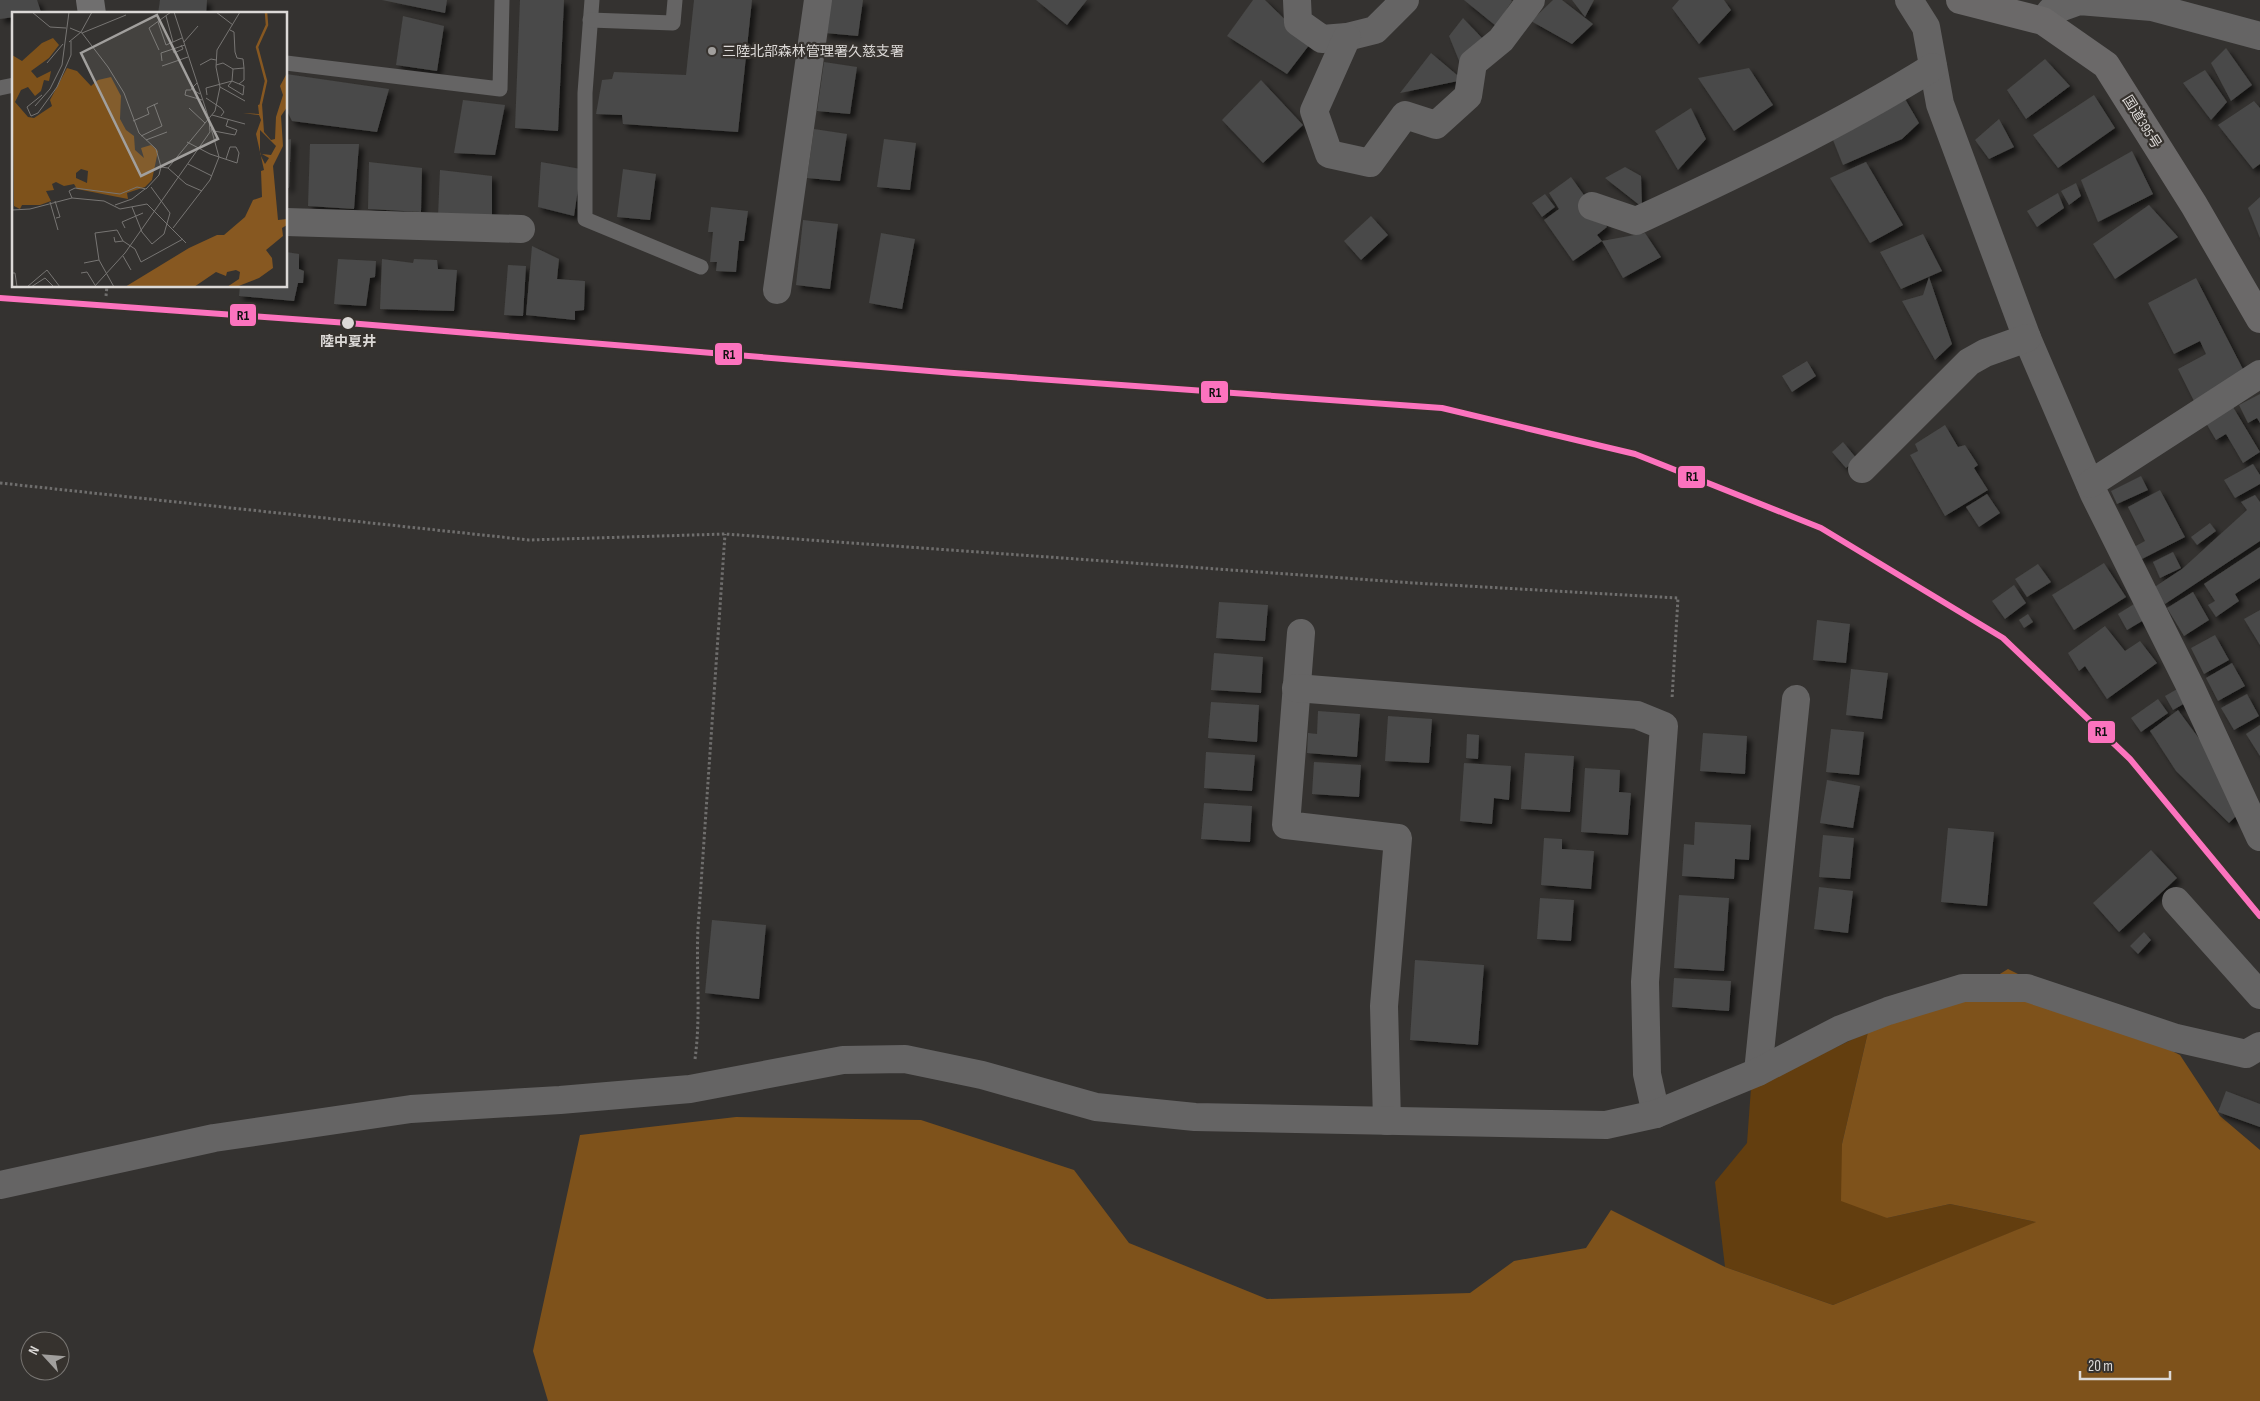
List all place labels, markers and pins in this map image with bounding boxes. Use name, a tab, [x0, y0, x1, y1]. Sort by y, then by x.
place label: 三陸北部森林管理署久慈支署	[722, 43, 904, 60]
marker: 三陸北部森林管理署久慈支署	[706, 45, 718, 57]
marker: 陸中夏井	[340, 315, 356, 331]
place label: 陸中夏井	[320, 333, 376, 350]

